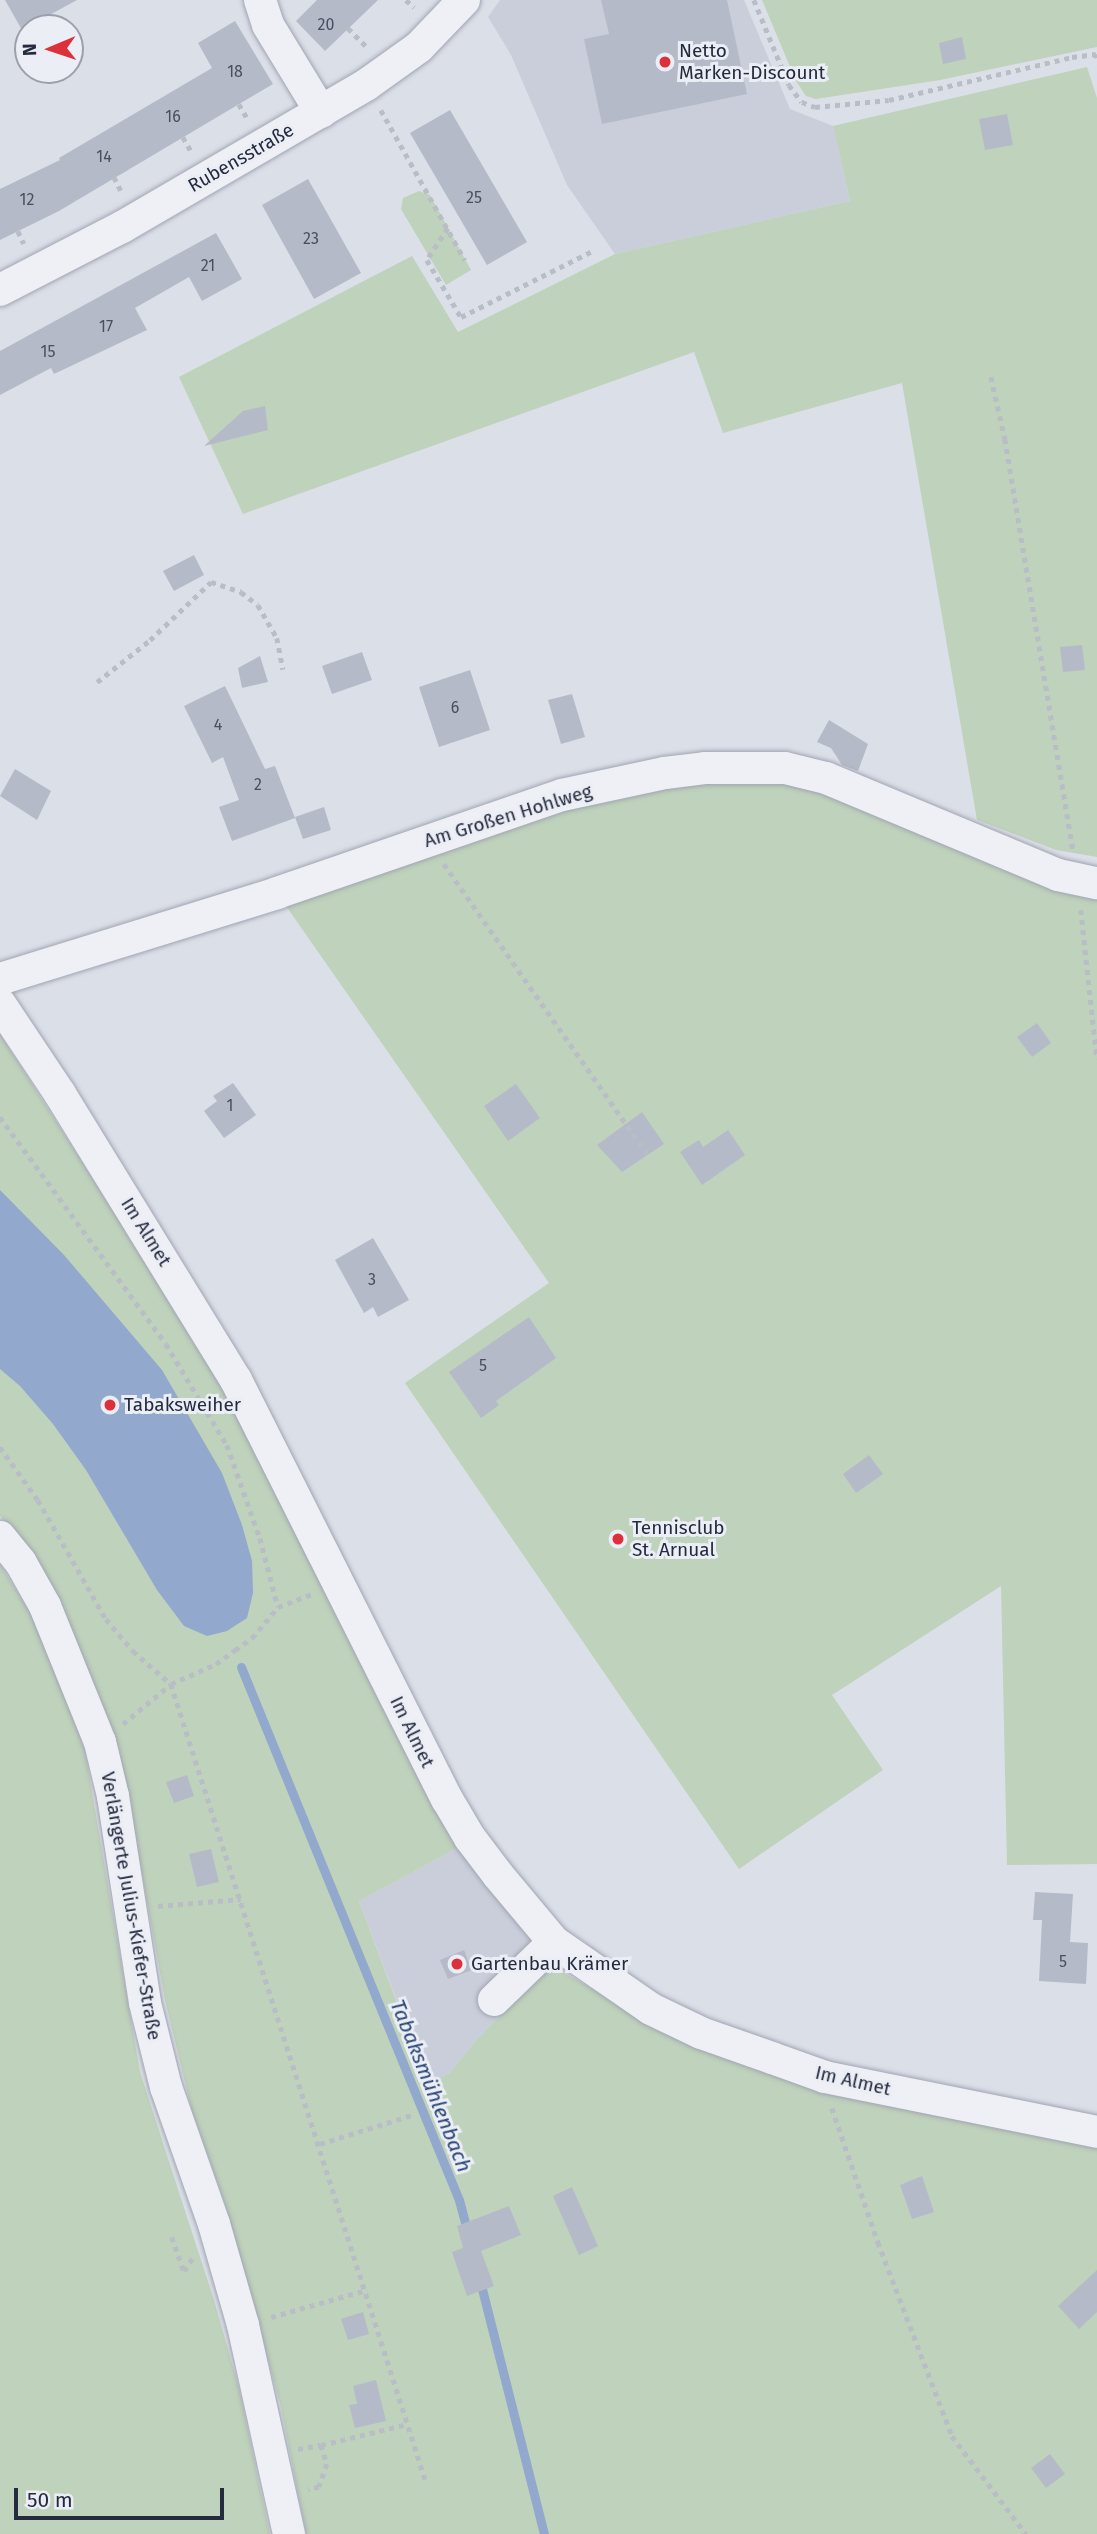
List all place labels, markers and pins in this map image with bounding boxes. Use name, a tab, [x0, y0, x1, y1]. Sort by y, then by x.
place label: Netto Marken-Discount	[679, 40, 825, 84]
marker: Netto Marken-Discount	[657, 54, 673, 70]
place label: Tabaksweiher	[124, 1394, 241, 1416]
marker: Tabaksweiher	[102, 1397, 118, 1413]
place label: Tennisclub St. Arnual	[632, 1517, 725, 1561]
marker: Tennisclub St. Arnual	[610, 1531, 626, 1547]
place label: Gartenbau Krämer	[471, 1953, 628, 1975]
marker: Gartenbau Krämer	[449, 1956, 465, 1972]

